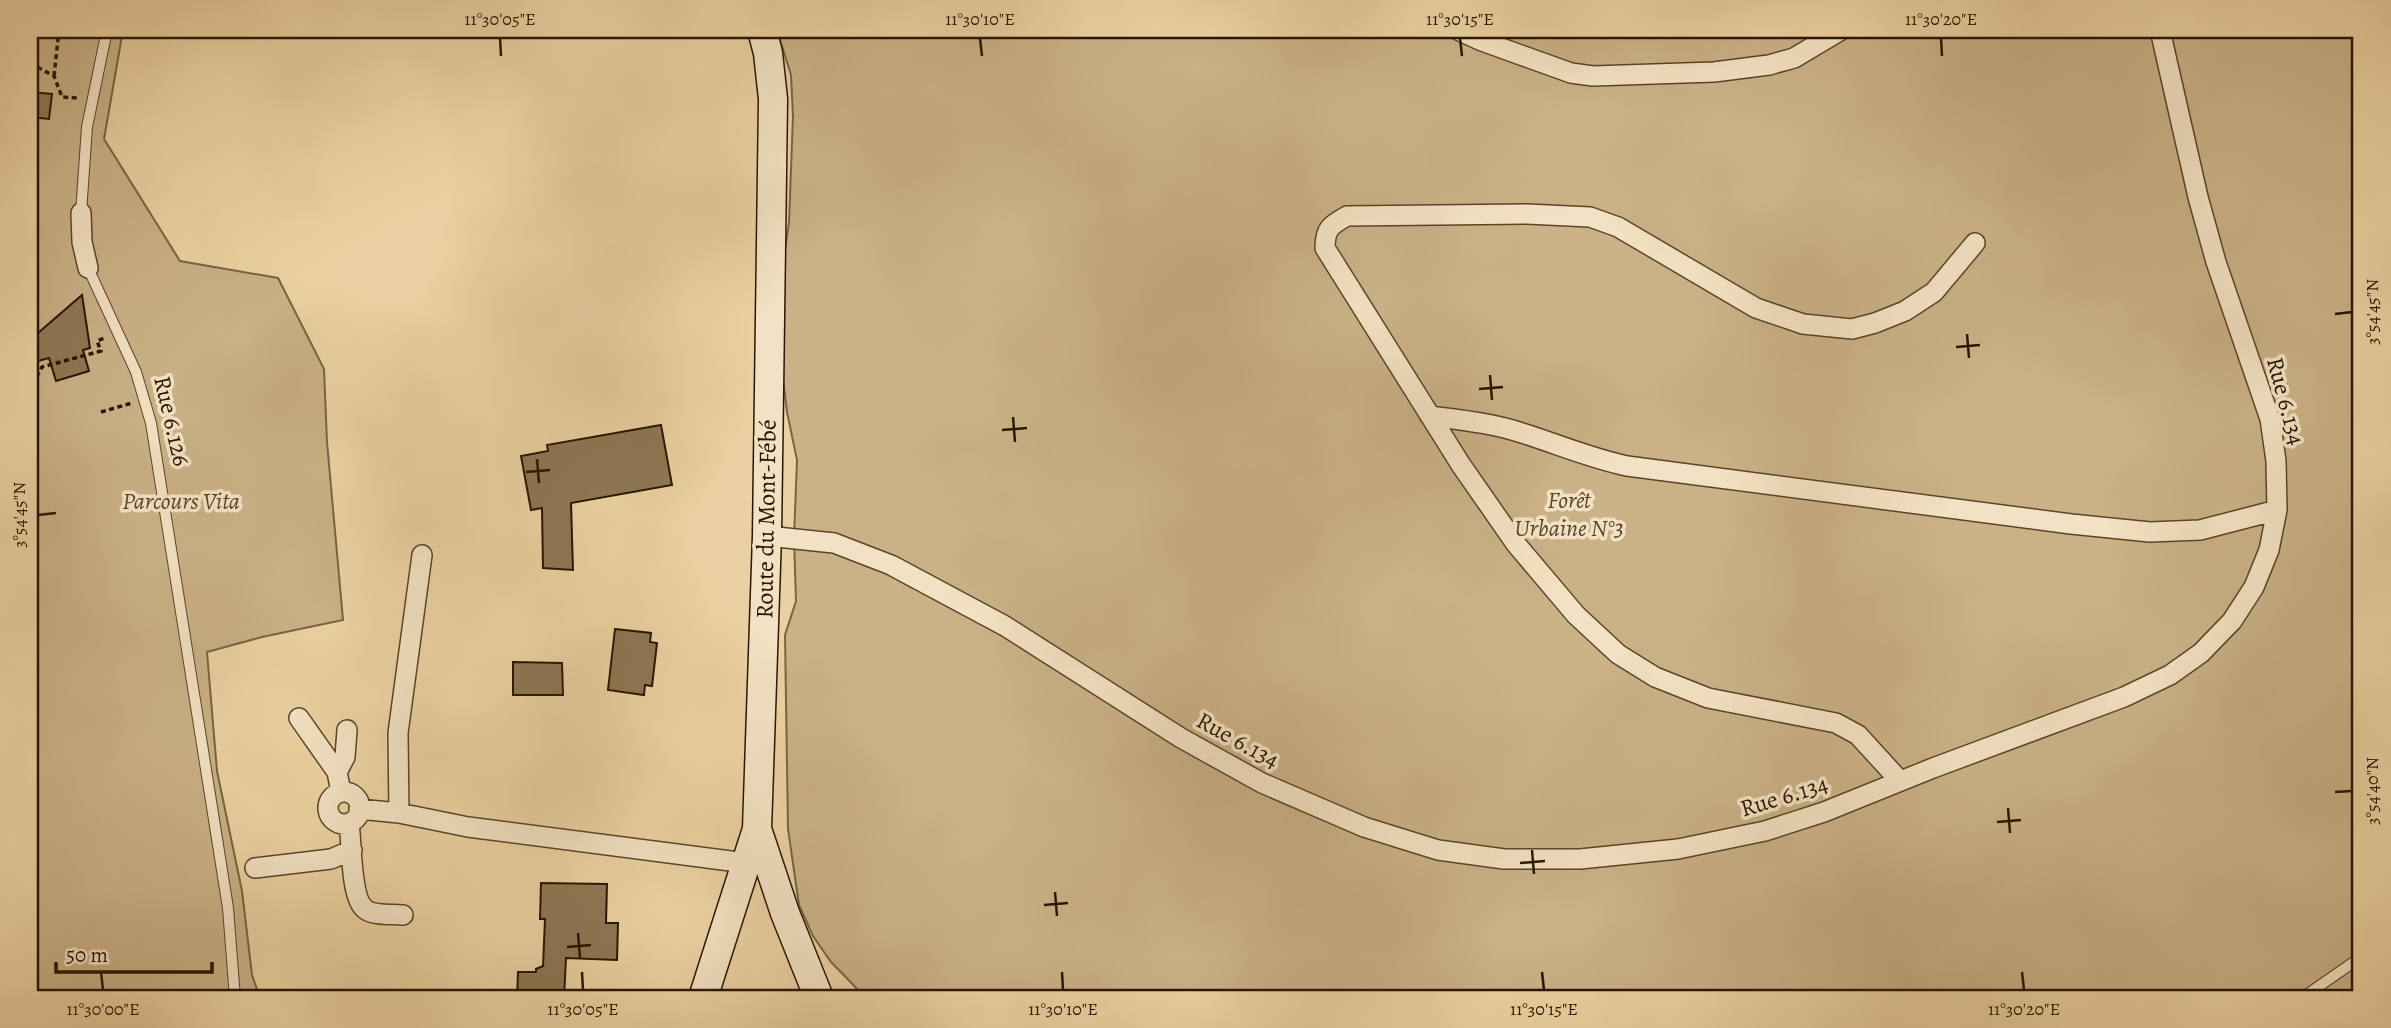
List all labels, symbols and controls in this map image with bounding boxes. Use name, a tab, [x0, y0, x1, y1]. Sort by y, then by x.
text: 11°30'05"E	[464, 7, 536, 31]
text: 11°30'10"E	[945, 7, 1015, 31]
text: 11°30'15"E	[1426, 7, 1494, 31]
text: 11°30'20"E	[1905, 7, 1977, 31]
text: 3°54'45"N	[2360, 279, 2384, 345]
street label: Rue 6.134	[2259, 353, 2313, 449]
street label: Rue 6.126	[146, 373, 198, 469]
street label: Route du Mont-Fébé	[748, 419, 784, 619]
text: 3°54'45"N	[7, 482, 31, 548]
park label: Forêt Urbaine N°3	[1514, 484, 1624, 544]
park label: Parcours Vita	[122, 485, 240, 517]
street label: Rue 6.134	[1191, 704, 1285, 776]
text: 3°54'40"N	[2360, 757, 2384, 825]
street label: Rue 6.134	[1736, 768, 1832, 824]
scale bar	[56, 930, 212, 974]
text: 50 m	[66, 941, 108, 969]
text: 11°30'00"E	[66, 997, 140, 1021]
text: 11°30'05"E	[547, 997, 619, 1021]
text: 11°30'10"E	[1028, 997, 1098, 1021]
text: 11°30'15"E	[1510, 997, 1578, 1021]
text: 11°30'20"E	[1988, 997, 2060, 1021]

